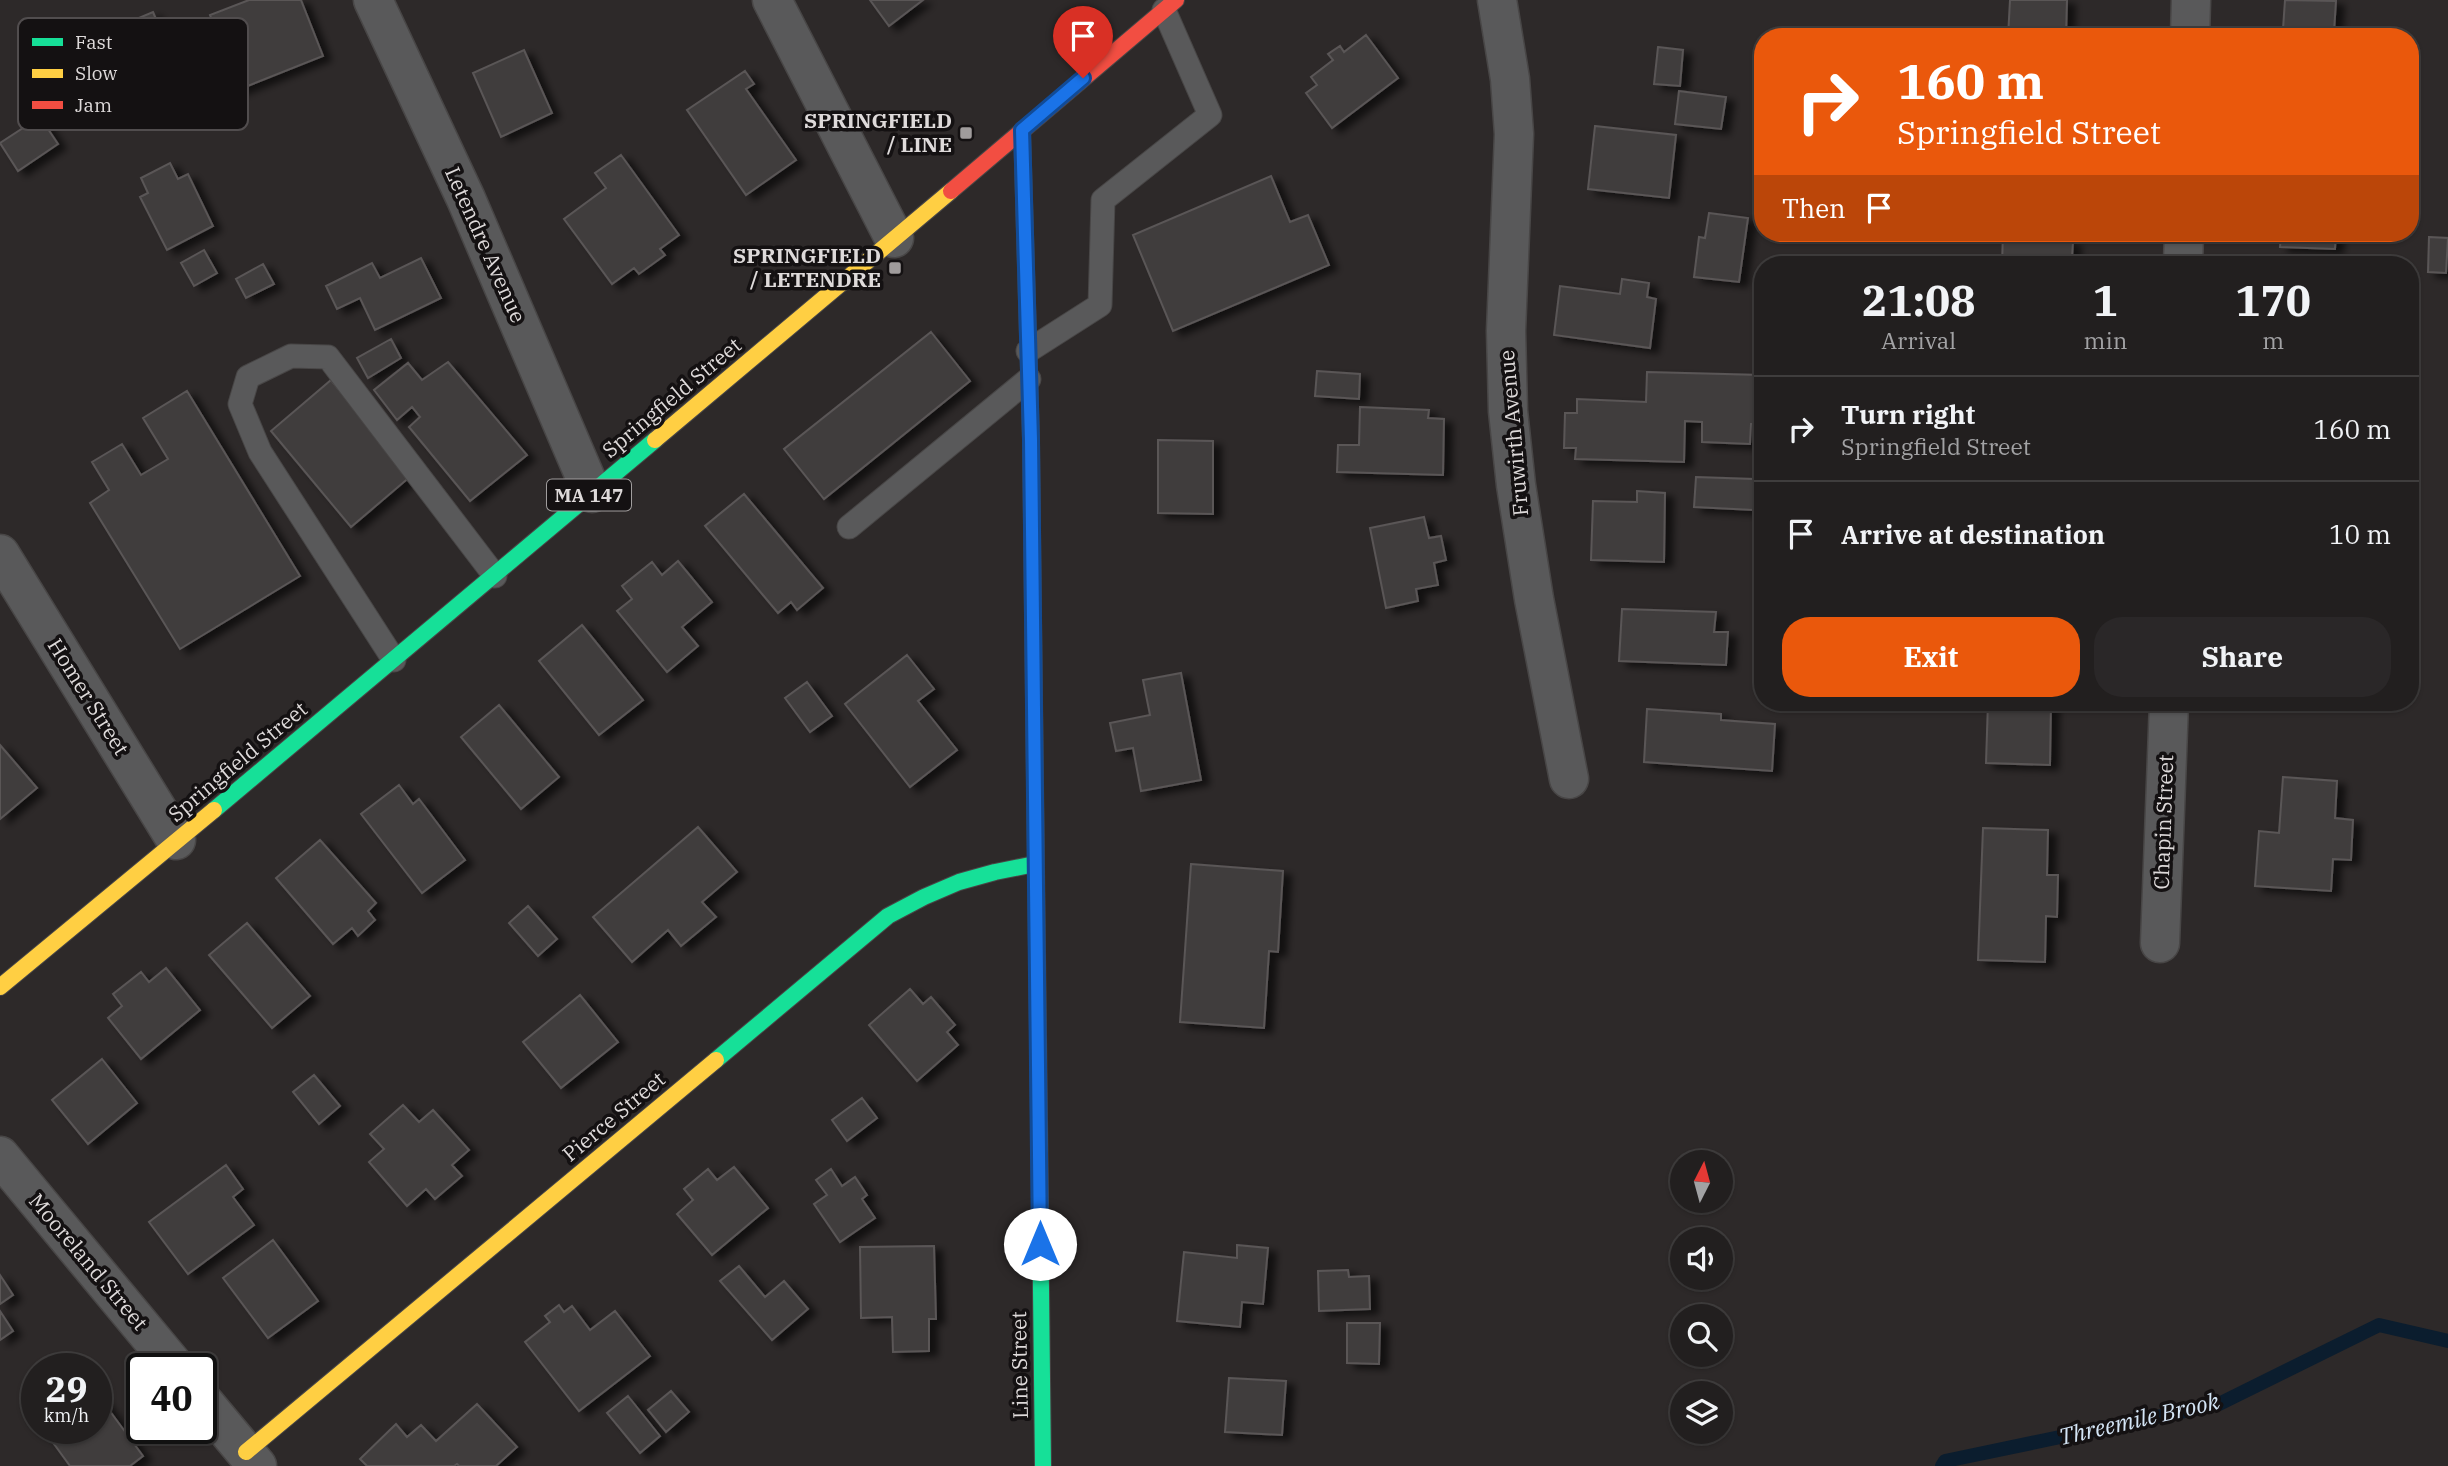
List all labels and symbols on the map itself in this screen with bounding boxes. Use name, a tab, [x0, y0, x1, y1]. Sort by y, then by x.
pin	[1053, 6, 1113, 78]
legend	[18, 18, 248, 130]
text: Fast	[75, 30, 113, 54]
text: Slow	[75, 61, 117, 85]
text: Jam	[75, 93, 112, 117]
place label: SPRINGFIELD / LINE	[804, 106, 952, 158]
marker: SPRINGFIELD / LINE	[958, 125, 974, 141]
street label: Letendre Avenue	[439, 162, 533, 327]
place label: SPRINGFIELD / LETENDRE	[733, 241, 881, 293]
marker: SPRINGFIELD / LETENDRE	[887, 260, 903, 276]
street label: Springfield Street	[596, 331, 747, 464]
street label: Fruwirth Avenue	[1492, 349, 1534, 517]
road number: MA 147	[547, 480, 631, 510]
street label: Homer Street	[42, 633, 136, 760]
street label: Springfield Street	[162, 695, 313, 828]
street label: Chapin Street	[2147, 754, 2179, 890]
street label: Pierce Street	[556, 1065, 671, 1167]
north arrow	[1670, 1150, 1732, 1213]
street label: Mooreland Street	[23, 1187, 154, 1336]
position arrow	[1003, 1207, 1077, 1281]
street label: Line Street	[1004, 1311, 1034, 1419]
speed limit sign: 40	[126, 1353, 217, 1444]
water label: Threemile Brook	[2056, 1385, 2223, 1451]

